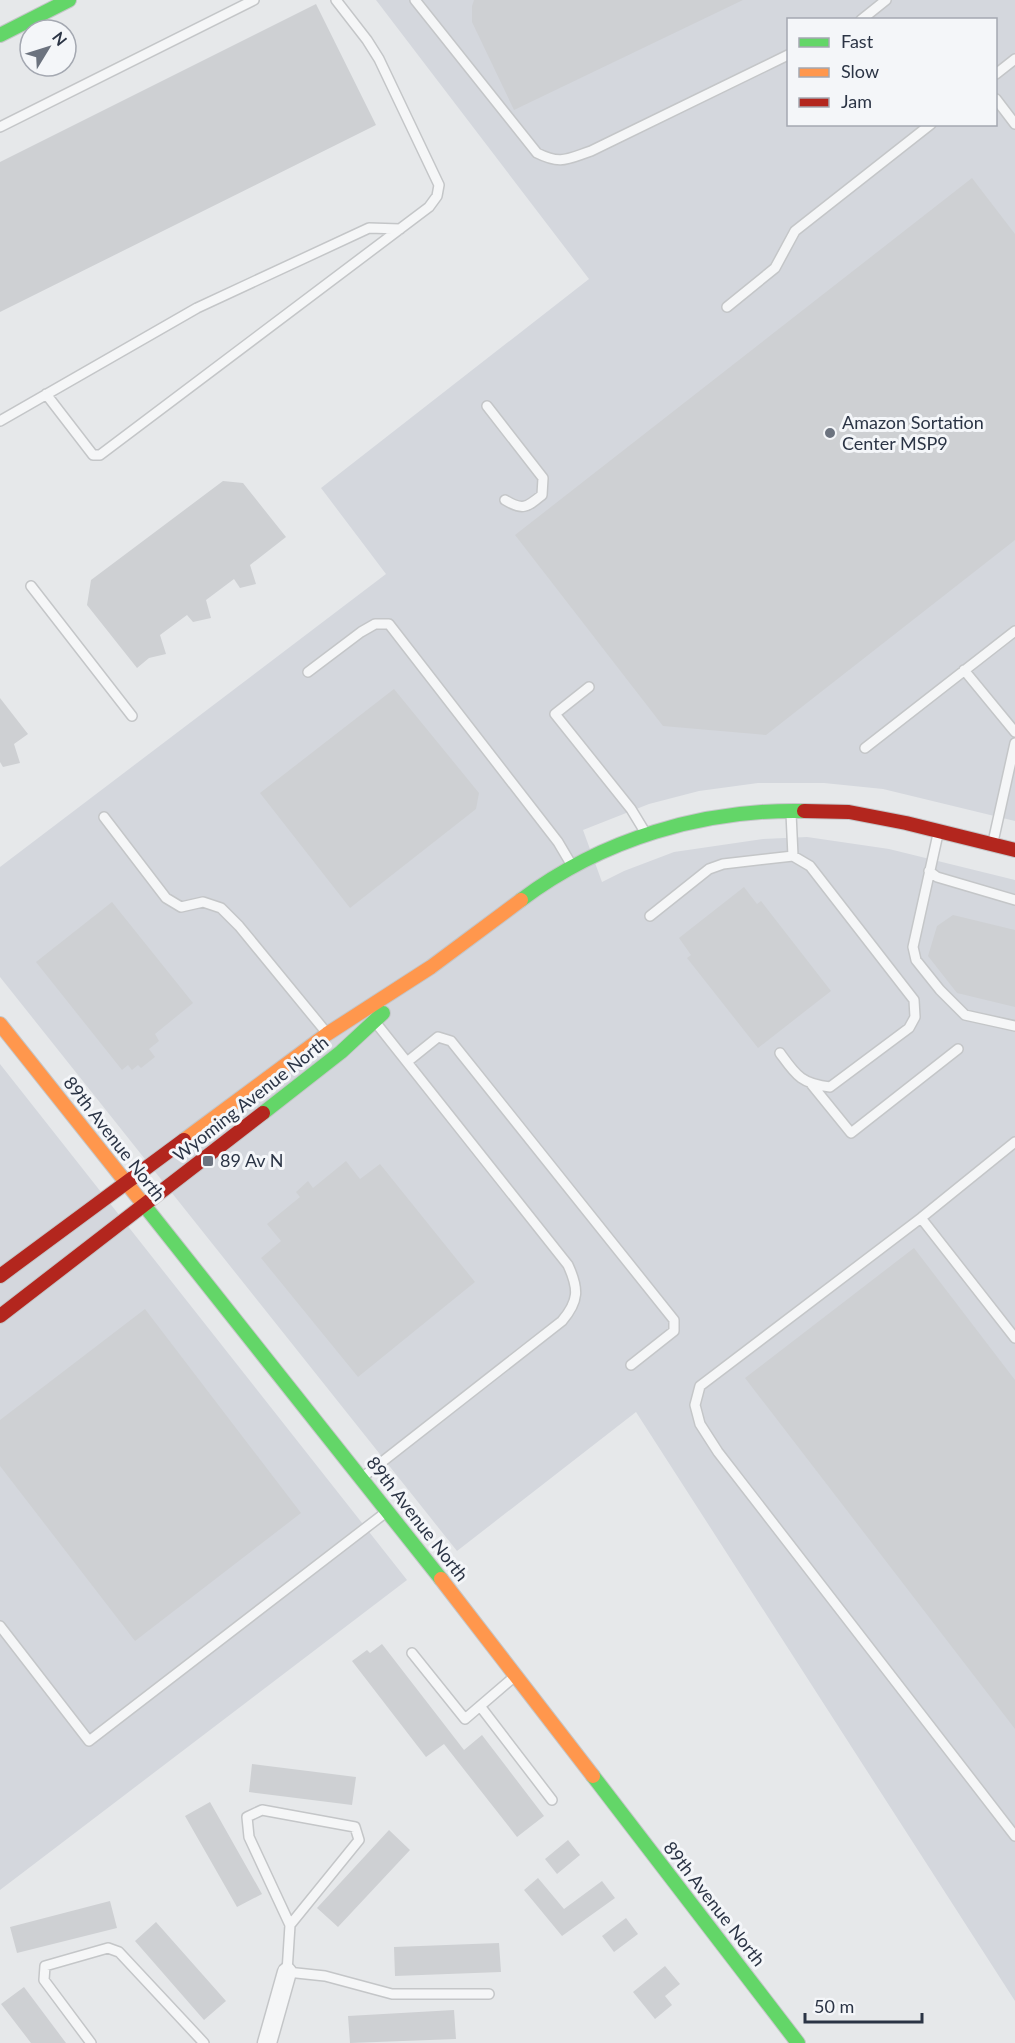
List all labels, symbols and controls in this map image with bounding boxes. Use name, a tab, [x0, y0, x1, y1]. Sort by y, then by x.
north arrow	[18, 18, 78, 78]
legend	[787, 18, 997, 126]
text: N	[49, 28, 71, 49]
text: Fast	[841, 30, 874, 52]
text: Slow	[841, 60, 879, 82]
text: Jam	[841, 90, 872, 112]
place label: Amazon Sortation Center MSP9	[842, 411, 984, 454]
marker: Amazon Sortation Center MSP9	[823, 426, 837, 440]
street label: Wyoming Avenue North	[168, 1031, 332, 1166]
street label: 89th Avenue North	[59, 1072, 170, 1205]
place label: 89 Av N	[220, 1149, 284, 1171]
marker: 89 Av N	[201, 1154, 215, 1168]
street label: 89th Avenue North	[362, 1452, 473, 1585]
street label: 89th Avenue North	[659, 1837, 770, 1970]
scale bar	[805, 1986, 922, 2024]
text: 50 m	[814, 1995, 854, 2017]

